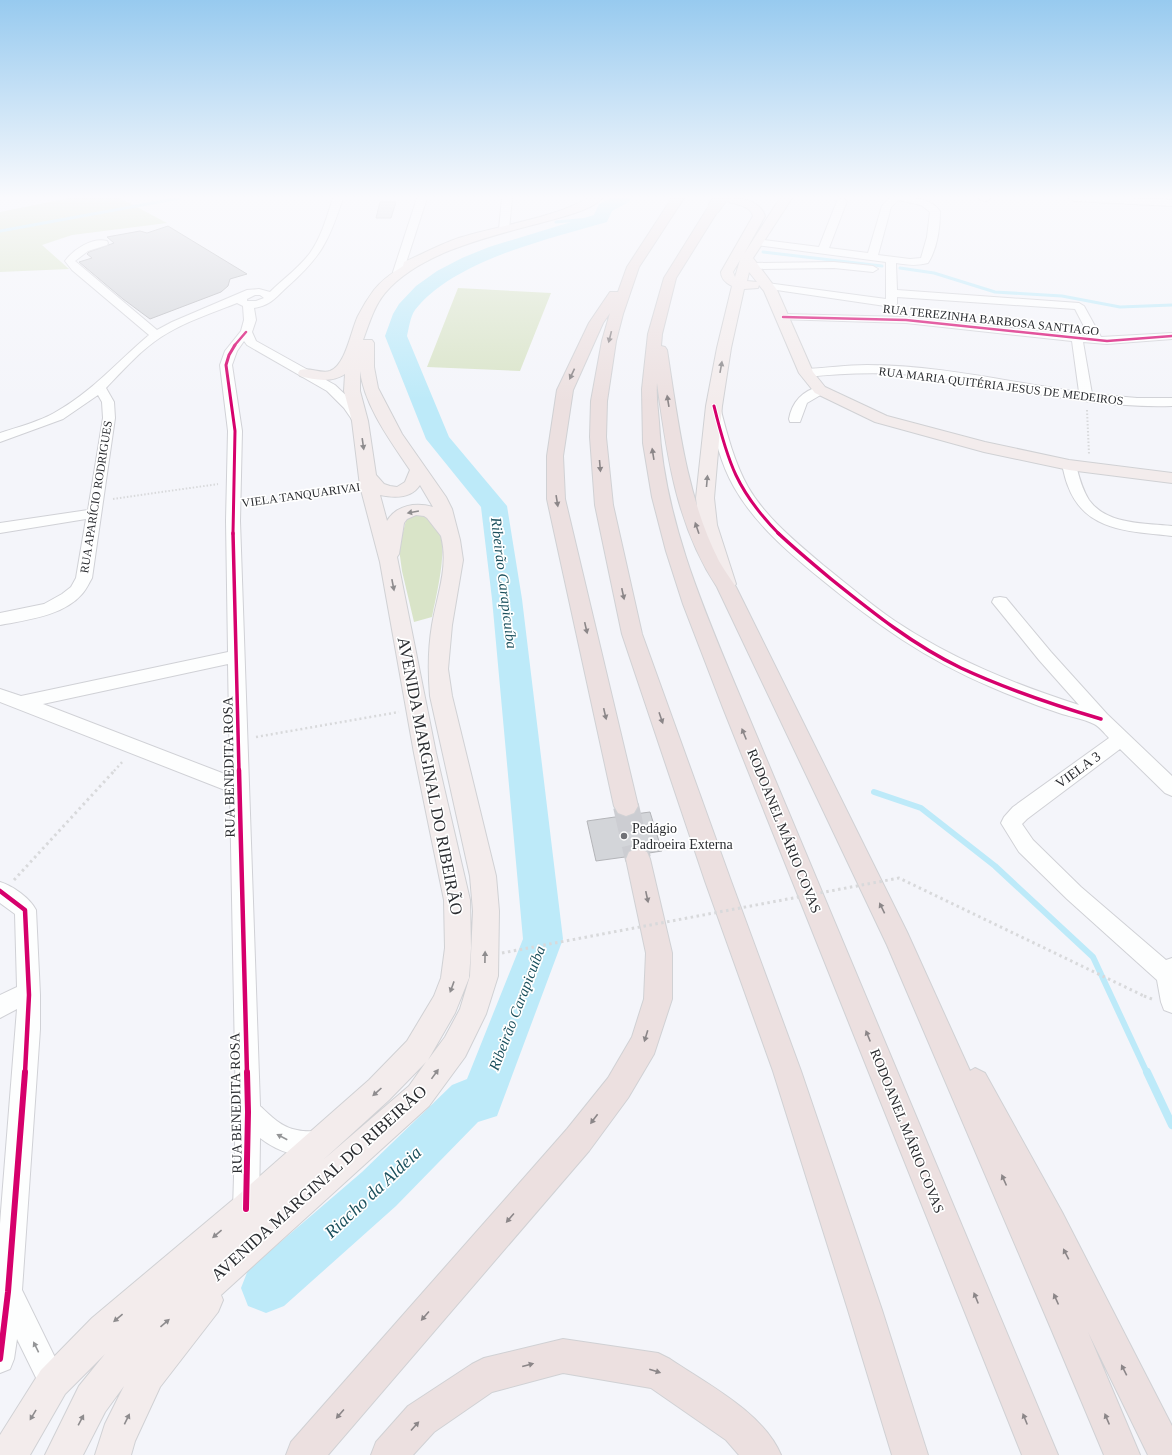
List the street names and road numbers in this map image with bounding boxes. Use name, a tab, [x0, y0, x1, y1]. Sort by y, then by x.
street label: RUA TEREZINHA BARBOSA SANTIAGO	[882, 302, 1100, 338]
street label: RUA MARIA QUITÉRIA JESUS DE MEDEIROS	[878, 364, 1124, 408]
street label: RUA APARÍCIO RODRIGUES	[77, 420, 115, 574]
street label: VIELA TANQUARIVAI	[241, 480, 361, 510]
street label: AVENIDA MARGINAL DO RIBEIRÃO	[394, 635, 466, 917]
street label: RUA BENEDITA ROSA	[220, 695, 238, 838]
street label: RODOANEL MÁRIO COVAS	[744, 746, 825, 915]
street label: VIELA 3	[1053, 749, 1103, 791]
street label: RUA BENEDITA ROSA	[227, 1031, 245, 1174]
street label: RODOANEL MÁRIO COVAS	[867, 1046, 948, 1215]
street label: AVENIDA MARGINAL DO RIBEIRÃO	[208, 1081, 430, 1285]

